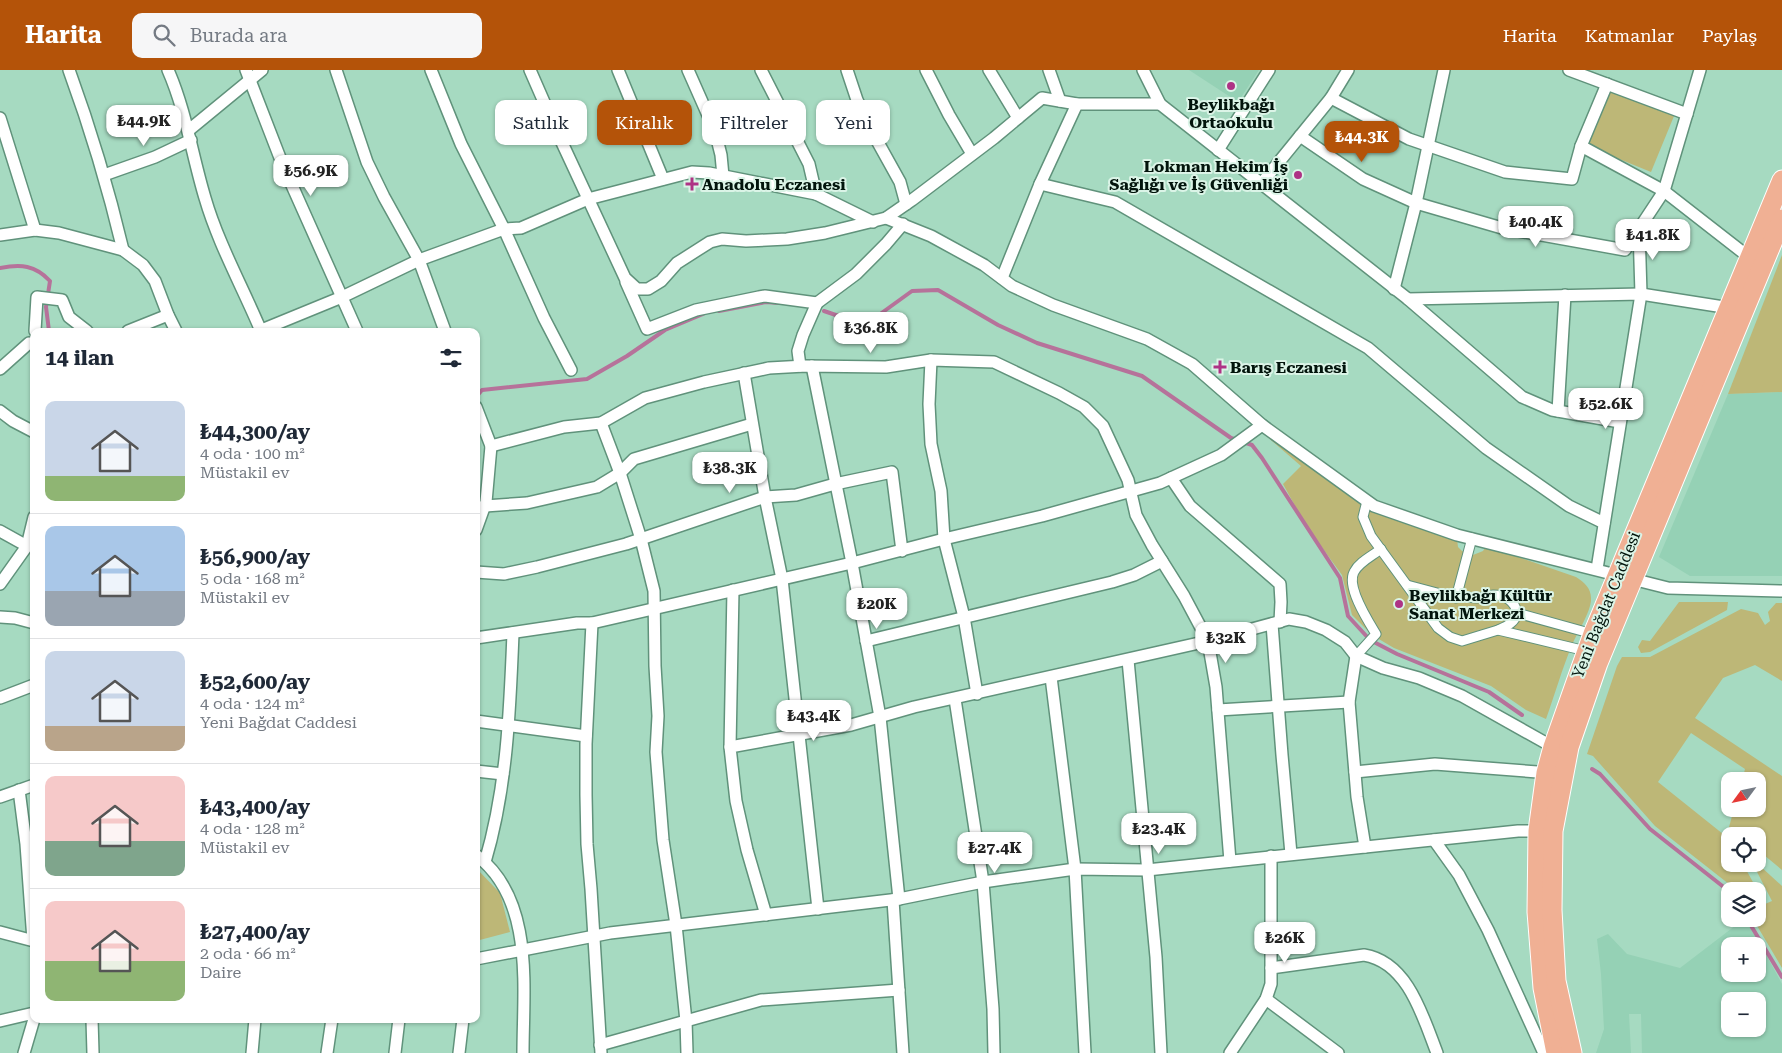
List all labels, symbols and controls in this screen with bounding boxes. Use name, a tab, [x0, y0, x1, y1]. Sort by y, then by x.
search box	[132, 13, 482, 58]
text: Harita	[25, 21, 102, 49]
icon: search	[150, 21, 178, 49]
text: Burada ara	[190, 24, 287, 47]
text: Harita	[1503, 25, 1557, 46]
text: Katmanlar	[1585, 25, 1674, 46]
text: Paylaş	[1702, 25, 1757, 46]
marker: Beylikbağı Ortaokulu	[1225, 80, 1237, 92]
place label: Beylikbağı Ortaokulu	[1187, 95, 1275, 132]
chip: Satılık	[495, 100, 587, 145]
chip: Kiralık	[597, 100, 692, 145]
chip: Filtreler	[702, 100, 806, 145]
chip: Yeni	[816, 100, 890, 145]
pin: ₺44.9K	[103, 104, 185, 147]
text: ₺44.9K	[117, 111, 171, 130]
pin: ₺44.3K	[1321, 121, 1403, 163]
text: ₺44.3K	[1335, 127, 1389, 146]
pin: ₺56.9K	[270, 154, 352, 197]
place label: Lokman Hekim İş Sağlığı ve İş Güvenliği	[1109, 157, 1289, 194]
text: ₺56.9K	[284, 161, 338, 180]
marker: Lokman Hekim İş Sağlığı ve İş Güvenliği	[1292, 169, 1304, 181]
place label: Anadolu Eczanesi	[702, 175, 846, 194]
marker: Anadolu Eczanesi	[686, 178, 698, 190]
pin: ₺40.4K	[1495, 206, 1577, 248]
text: ₺40.4K	[1509, 212, 1563, 231]
pin: ₺41.8K	[1612, 218, 1694, 261]
text: ₺41.8K	[1626, 225, 1680, 244]
pin: ₺36.8K	[830, 312, 912, 354]
text: ₺36.8K	[844, 318, 898, 337]
icon: filters	[437, 344, 465, 372]
text: 14 ilan	[45, 346, 114, 370]
place label: Barış Eczanesi	[1230, 358, 1348, 377]
marker: Barış Eczanesi	[1214, 361, 1226, 373]
pin: ₺52.6K	[1565, 388, 1647, 430]
text: ₺52.6K	[1579, 394, 1633, 413]
text: ₺44,300/ay	[200, 420, 310, 444]
icon: home	[85, 421, 145, 481]
text: 4 oda · 100 m²	[200, 444, 305, 463]
pin: ₺38.3K	[689, 452, 771, 494]
text: ₺38.3K	[703, 458, 757, 477]
text: Müstakil ev	[200, 463, 289, 482]
street label: Yeni Bağdat Caddesi	[1568, 529, 1644, 681]
text: ₺56,900/ay	[200, 545, 310, 569]
icon: home	[85, 546, 145, 606]
text: 5 oda · 168 m²	[200, 569, 305, 588]
place label: Beylikbağı Kültür Sanat Merkezi	[1409, 586, 1552, 623]
text: Müstakil ev	[200, 588, 289, 607]
pin: ₺20K	[847, 588, 907, 630]
text: ₺20K	[857, 594, 897, 613]
marker: Beylikbağı Kültür Sanat Merkezi	[1393, 598, 1405, 610]
pin: ₺32K	[1196, 622, 1256, 664]
text: ₺32K	[1206, 628, 1246, 647]
text: ₺52,600/ay	[200, 670, 310, 694]
icon: home	[85, 671, 145, 731]
text: 4 oda · 124 m²	[200, 694, 305, 713]
pin: ₺43.4K	[773, 700, 855, 742]
text: ₺43.4K	[787, 706, 841, 725]
text: Yeni Bağdat Caddesi	[200, 713, 357, 732]
north arrow	[1721, 772, 1766, 818]
map controls	[1721, 772, 1766, 1037]
text: ₺43,400/ay	[200, 795, 310, 819]
icon: home	[85, 796, 145, 856]
pin: ₺23.4K	[1118, 812, 1200, 855]
text: 4 oda · 128 m²	[200, 819, 305, 838]
text: ₺23.4K	[1132, 819, 1186, 838]
button: locate	[1721, 827, 1766, 872]
pin: ₺27.4K	[954, 832, 1036, 874]
text: Müstakil ev	[200, 838, 289, 857]
text: ₺27.4K	[968, 838, 1022, 857]
button: layers	[1721, 882, 1766, 927]
text: ₺27,400/ay	[200, 920, 310, 944]
icon: home	[85, 921, 145, 981]
pin: ₺26K	[1255, 922, 1315, 964]
text: ₺26K	[1265, 928, 1305, 947]
button: +	[1721, 937, 1766, 982]
text: 2 oda · 66 m²	[200, 944, 296, 963]
text: Daire	[200, 963, 241, 982]
button: −	[1721, 992, 1766, 1037]

